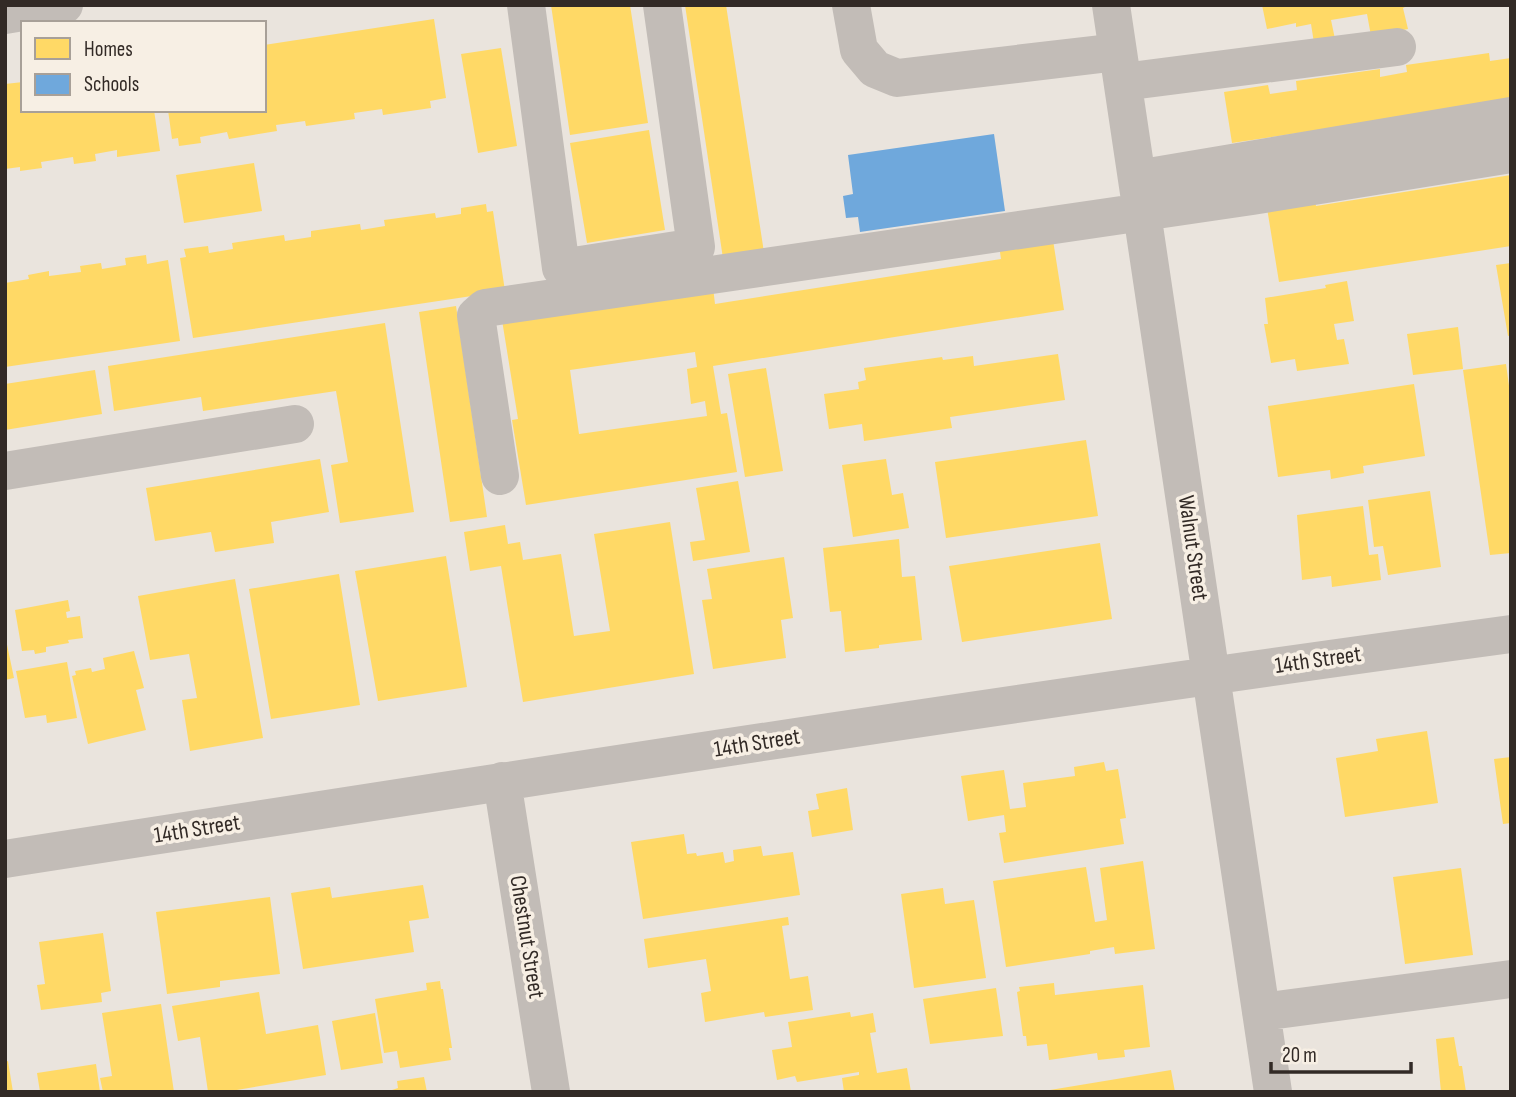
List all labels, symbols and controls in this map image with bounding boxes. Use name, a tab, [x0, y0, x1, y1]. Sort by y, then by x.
legend	[21, 21, 266, 112]
text: Homes	[84, 37, 133, 62]
text: Schools	[84, 72, 139, 97]
street label: Walnut Street	[1172, 493, 1214, 603]
street label: 14th Street	[1273, 640, 1363, 680]
street label: 14th Street	[712, 722, 802, 764]
street label: 14th Street	[152, 808, 242, 850]
street label: Chestnut Street	[503, 873, 551, 1001]
scale bar	[1271, 1030, 1411, 1074]
text: 20 m	[1282, 1043, 1317, 1068]

